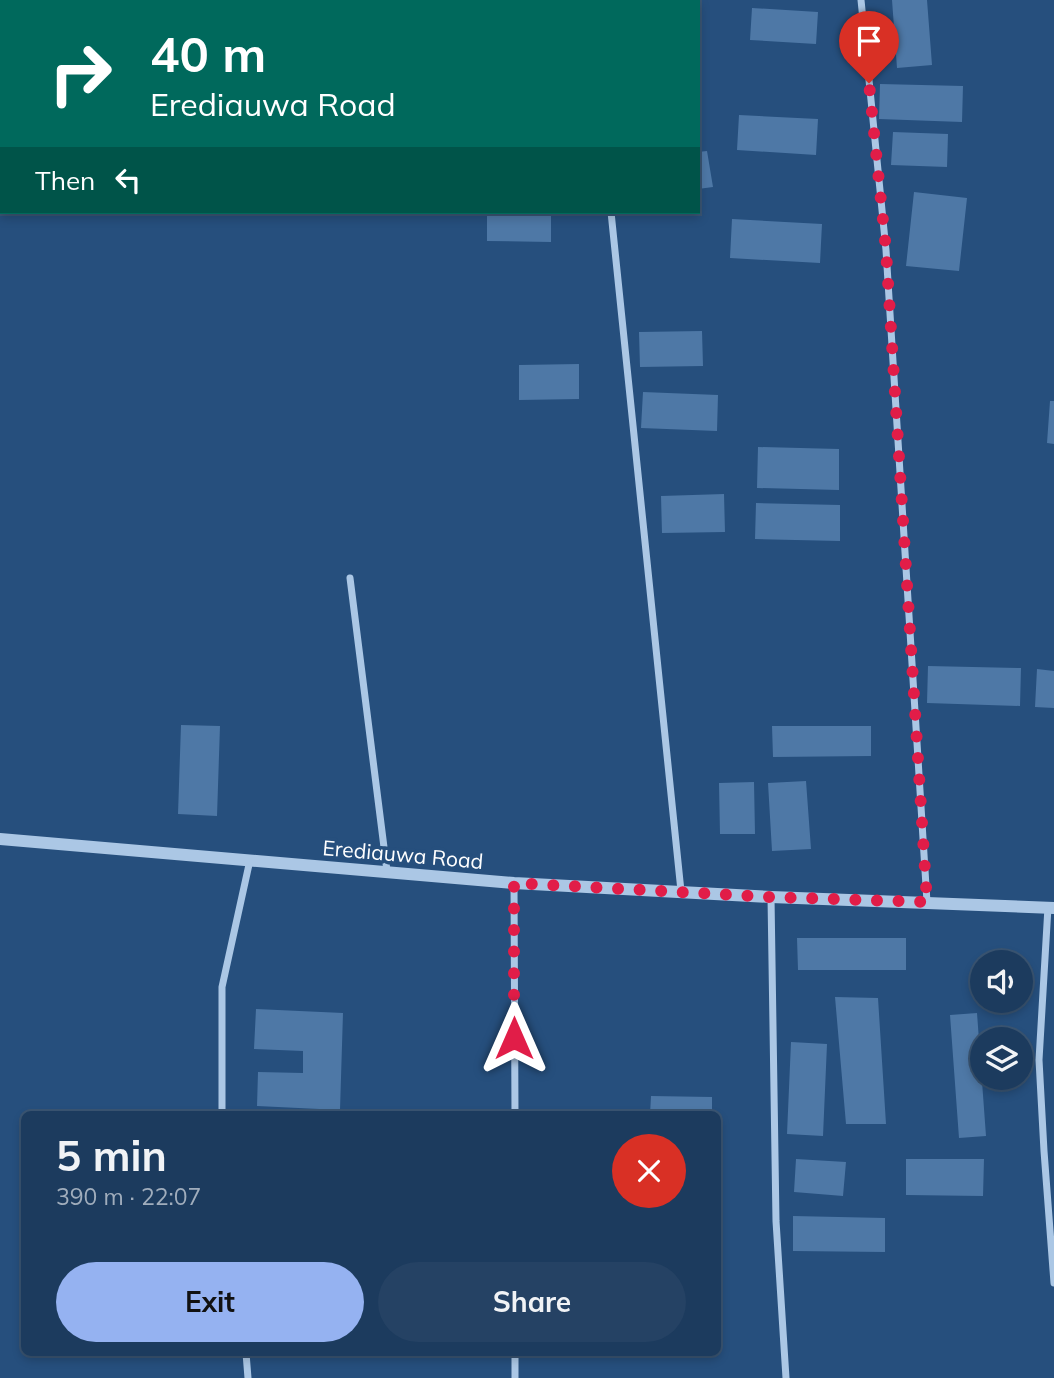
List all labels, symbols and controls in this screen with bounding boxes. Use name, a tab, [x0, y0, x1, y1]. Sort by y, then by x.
pin	[839, 11, 899, 83]
icon: arrive	[850, 22, 888, 60]
text: 40 m	[150, 23, 266, 84]
icon: right	[35, 28, 126, 119]
text: Erediauwa Road	[150, 84, 396, 124]
icon: left	[109, 161, 147, 199]
text: Then	[35, 164, 95, 197]
street label: Erediauwa Road	[322, 834, 484, 874]
map controls	[970, 950, 1033, 1090]
button: sound	[970, 950, 1033, 1013]
position arrow	[477, 1001, 551, 1075]
button: layers	[970, 1027, 1033, 1090]
text: 5 min	[56, 1129, 167, 1182]
button: close	[612, 1134, 686, 1208]
text: 390 m · 22:07	[56, 1182, 201, 1211]
button: Exit	[56, 1262, 364, 1342]
button: Share	[378, 1262, 686, 1342]

